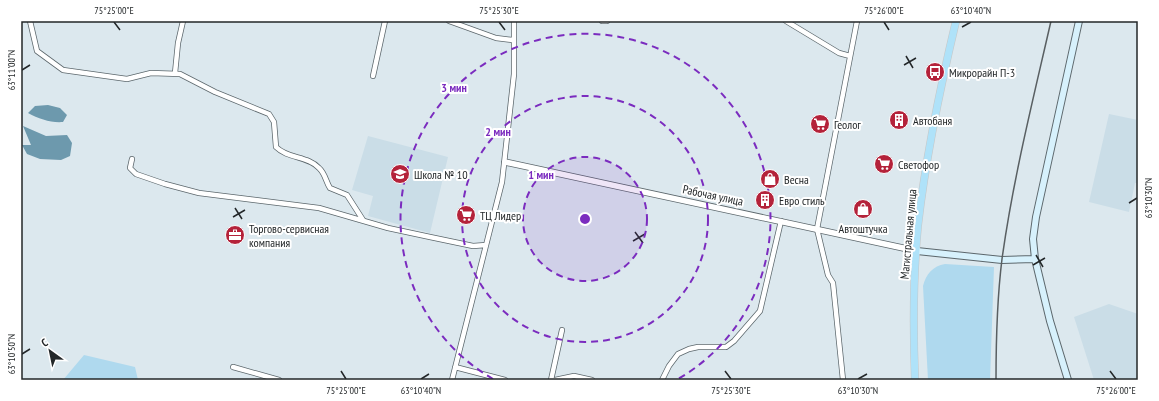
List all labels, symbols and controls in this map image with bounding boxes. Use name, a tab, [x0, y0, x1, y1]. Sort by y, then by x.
text: 75°25'00"E	[94, 4, 134, 17]
text: 75°25'30"E	[479, 4, 519, 17]
text: 75°26'00"E	[864, 4, 904, 17]
text: 63°10'40"N	[951, 4, 991, 17]
text: 63°11'00"N	[5, 50, 18, 90]
bus stop icon: Микрорайн П-3	[924, 61, 946, 83]
place label: Микрорайн П-3	[949, 65, 1015, 80]
text: 3 мин	[441, 80, 467, 95]
building icon: Автобаня	[888, 109, 910, 131]
supermarket icon: Геолог	[809, 113, 831, 135]
place label: Автобаня	[913, 113, 953, 128]
place label: Геолог	[834, 117, 861, 132]
text: 2 мин	[485, 124, 511, 139]
supermarket icon: Светофор	[873, 153, 895, 175]
place label: Светофор	[898, 157, 939, 172]
school or university icon: Школа № 10	[389, 163, 411, 185]
place label: Школа № 10	[414, 167, 468, 182]
text: 1 мин	[528, 167, 554, 182]
shop icon: Весна	[759, 168, 781, 190]
place label: Весна	[784, 172, 809, 187]
text: 63°10'30"N	[1142, 178, 1155, 218]
street label: Рабочая улица	[681, 181, 745, 209]
street label: Магистральная улица	[897, 188, 919, 280]
building icon: Евро стиль	[754, 189, 776, 211]
place label: Евро стиль	[779, 193, 825, 208]
shop icon: Автоштучка	[852, 198, 874, 220]
supermarket icon: ТЦ Лидер	[455, 204, 477, 226]
place label: ТЦ Лидер	[480, 208, 521, 223]
centre of rings	[578, 212, 592, 226]
place label: Торгово-сервисная компания	[249, 221, 329, 250]
place label: Автоштучка	[838, 221, 888, 236]
office icon: Торгово-сервисная компания	[224, 224, 246, 246]
north arrow	[30, 331, 70, 371]
text: 63°10'50"N	[5, 334, 18, 374]
text: С	[39, 335, 50, 350]
text: 75°25'00"E	[326, 384, 366, 397]
text: 63°10'40"N	[401, 384, 441, 397]
text: 75°25'30"E	[711, 384, 751, 397]
text: 63°10'30"N	[838, 384, 878, 397]
text: 75°26'00"E	[1096, 384, 1136, 397]

